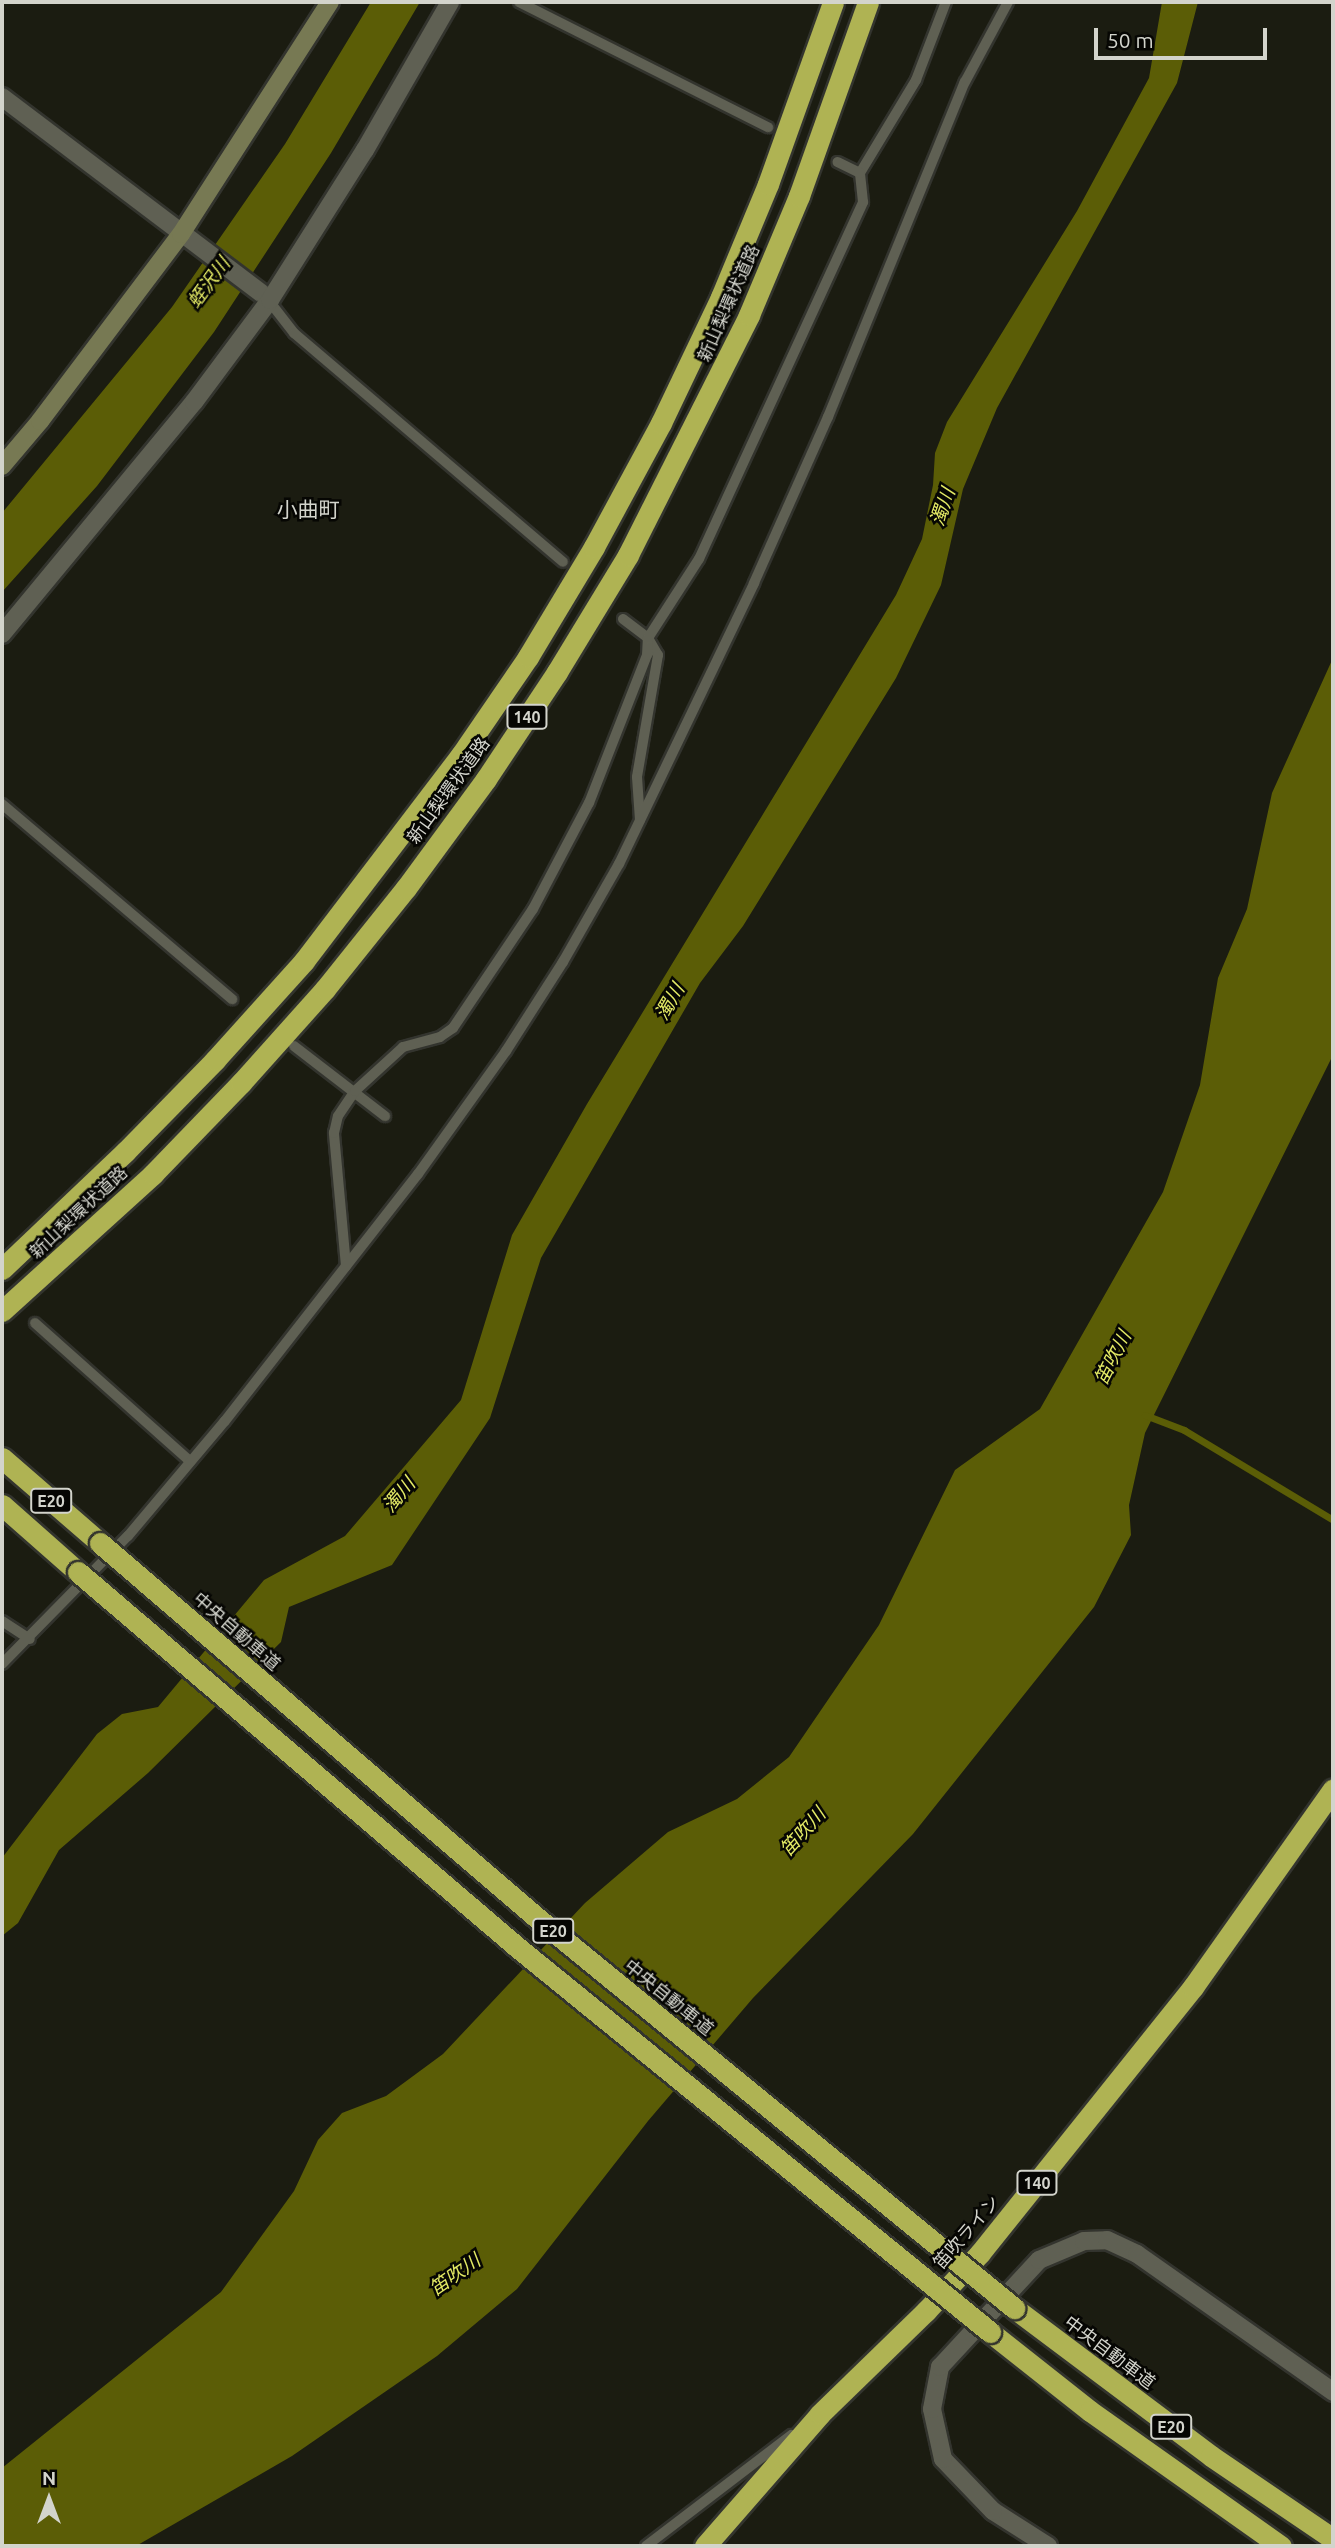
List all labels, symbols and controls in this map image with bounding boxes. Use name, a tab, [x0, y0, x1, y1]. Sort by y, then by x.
scale bar	[1097, 14, 1270, 58]
text: 50 m	[1107, 28, 1154, 52]
street label: 新山梨環状道路	[693, 241, 763, 365]
water label: 蛭沢川	[183, 253, 235, 313]
water label: 濁川	[926, 485, 960, 529]
district label: 小曲町	[277, 496, 339, 522]
road number: 140	[506, 704, 548, 730]
street label: 新山梨環状道路	[402, 733, 494, 847]
water label: 濁川	[651, 980, 689, 1024]
street label: 新山梨環状道路	[25, 1161, 131, 1263]
water label: 笛吹川	[1090, 1327, 1136, 1389]
water label: 濁川	[378, 1473, 420, 1517]
road number: E20	[30, 1488, 72, 1513]
street label: 中央自動車道	[189, 1587, 285, 1675]
water label: 笛吹川	[775, 1803, 831, 1861]
road number: E20	[532, 1918, 574, 1943]
street label: 中央自動車道	[620, 1955, 718, 2039]
road number: 140	[1016, 2170, 1058, 2196]
street label: 笛吹ライン	[928, 2191, 1004, 2273]
water label: 笛吹川	[425, 2249, 485, 2301]
street label: 中央自動車道	[1060, 2311, 1160, 2393]
road number: E20	[1150, 2414, 1192, 2440]
north arrow	[14, 2464, 84, 2534]
text: N	[42, 2467, 56, 2489]

